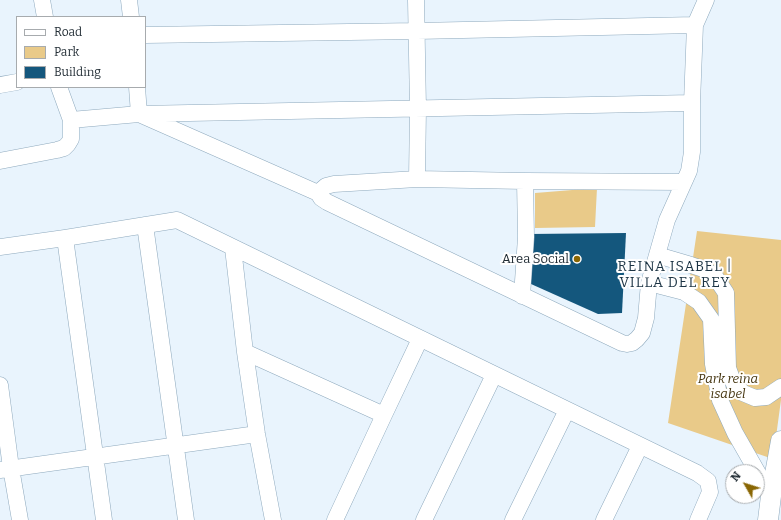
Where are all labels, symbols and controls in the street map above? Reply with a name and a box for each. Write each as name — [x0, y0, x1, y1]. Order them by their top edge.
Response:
legend — [16, 16, 146, 88]
text: Road — [54, 25, 82, 39]
text: Park — [54, 45, 79, 59]
text: Building — [54, 65, 101, 79]
place label: Area Social — [502, 251, 569, 267]
marker: Area Social — [572, 254, 582, 264]
district label: REINA ISABEL | VILLA DEL REY — [618, 259, 732, 292]
park label: Park reina isabel — [698, 371, 758, 402]
north arrow — [725, 464, 765, 504]
text: N — [728, 469, 744, 484]

